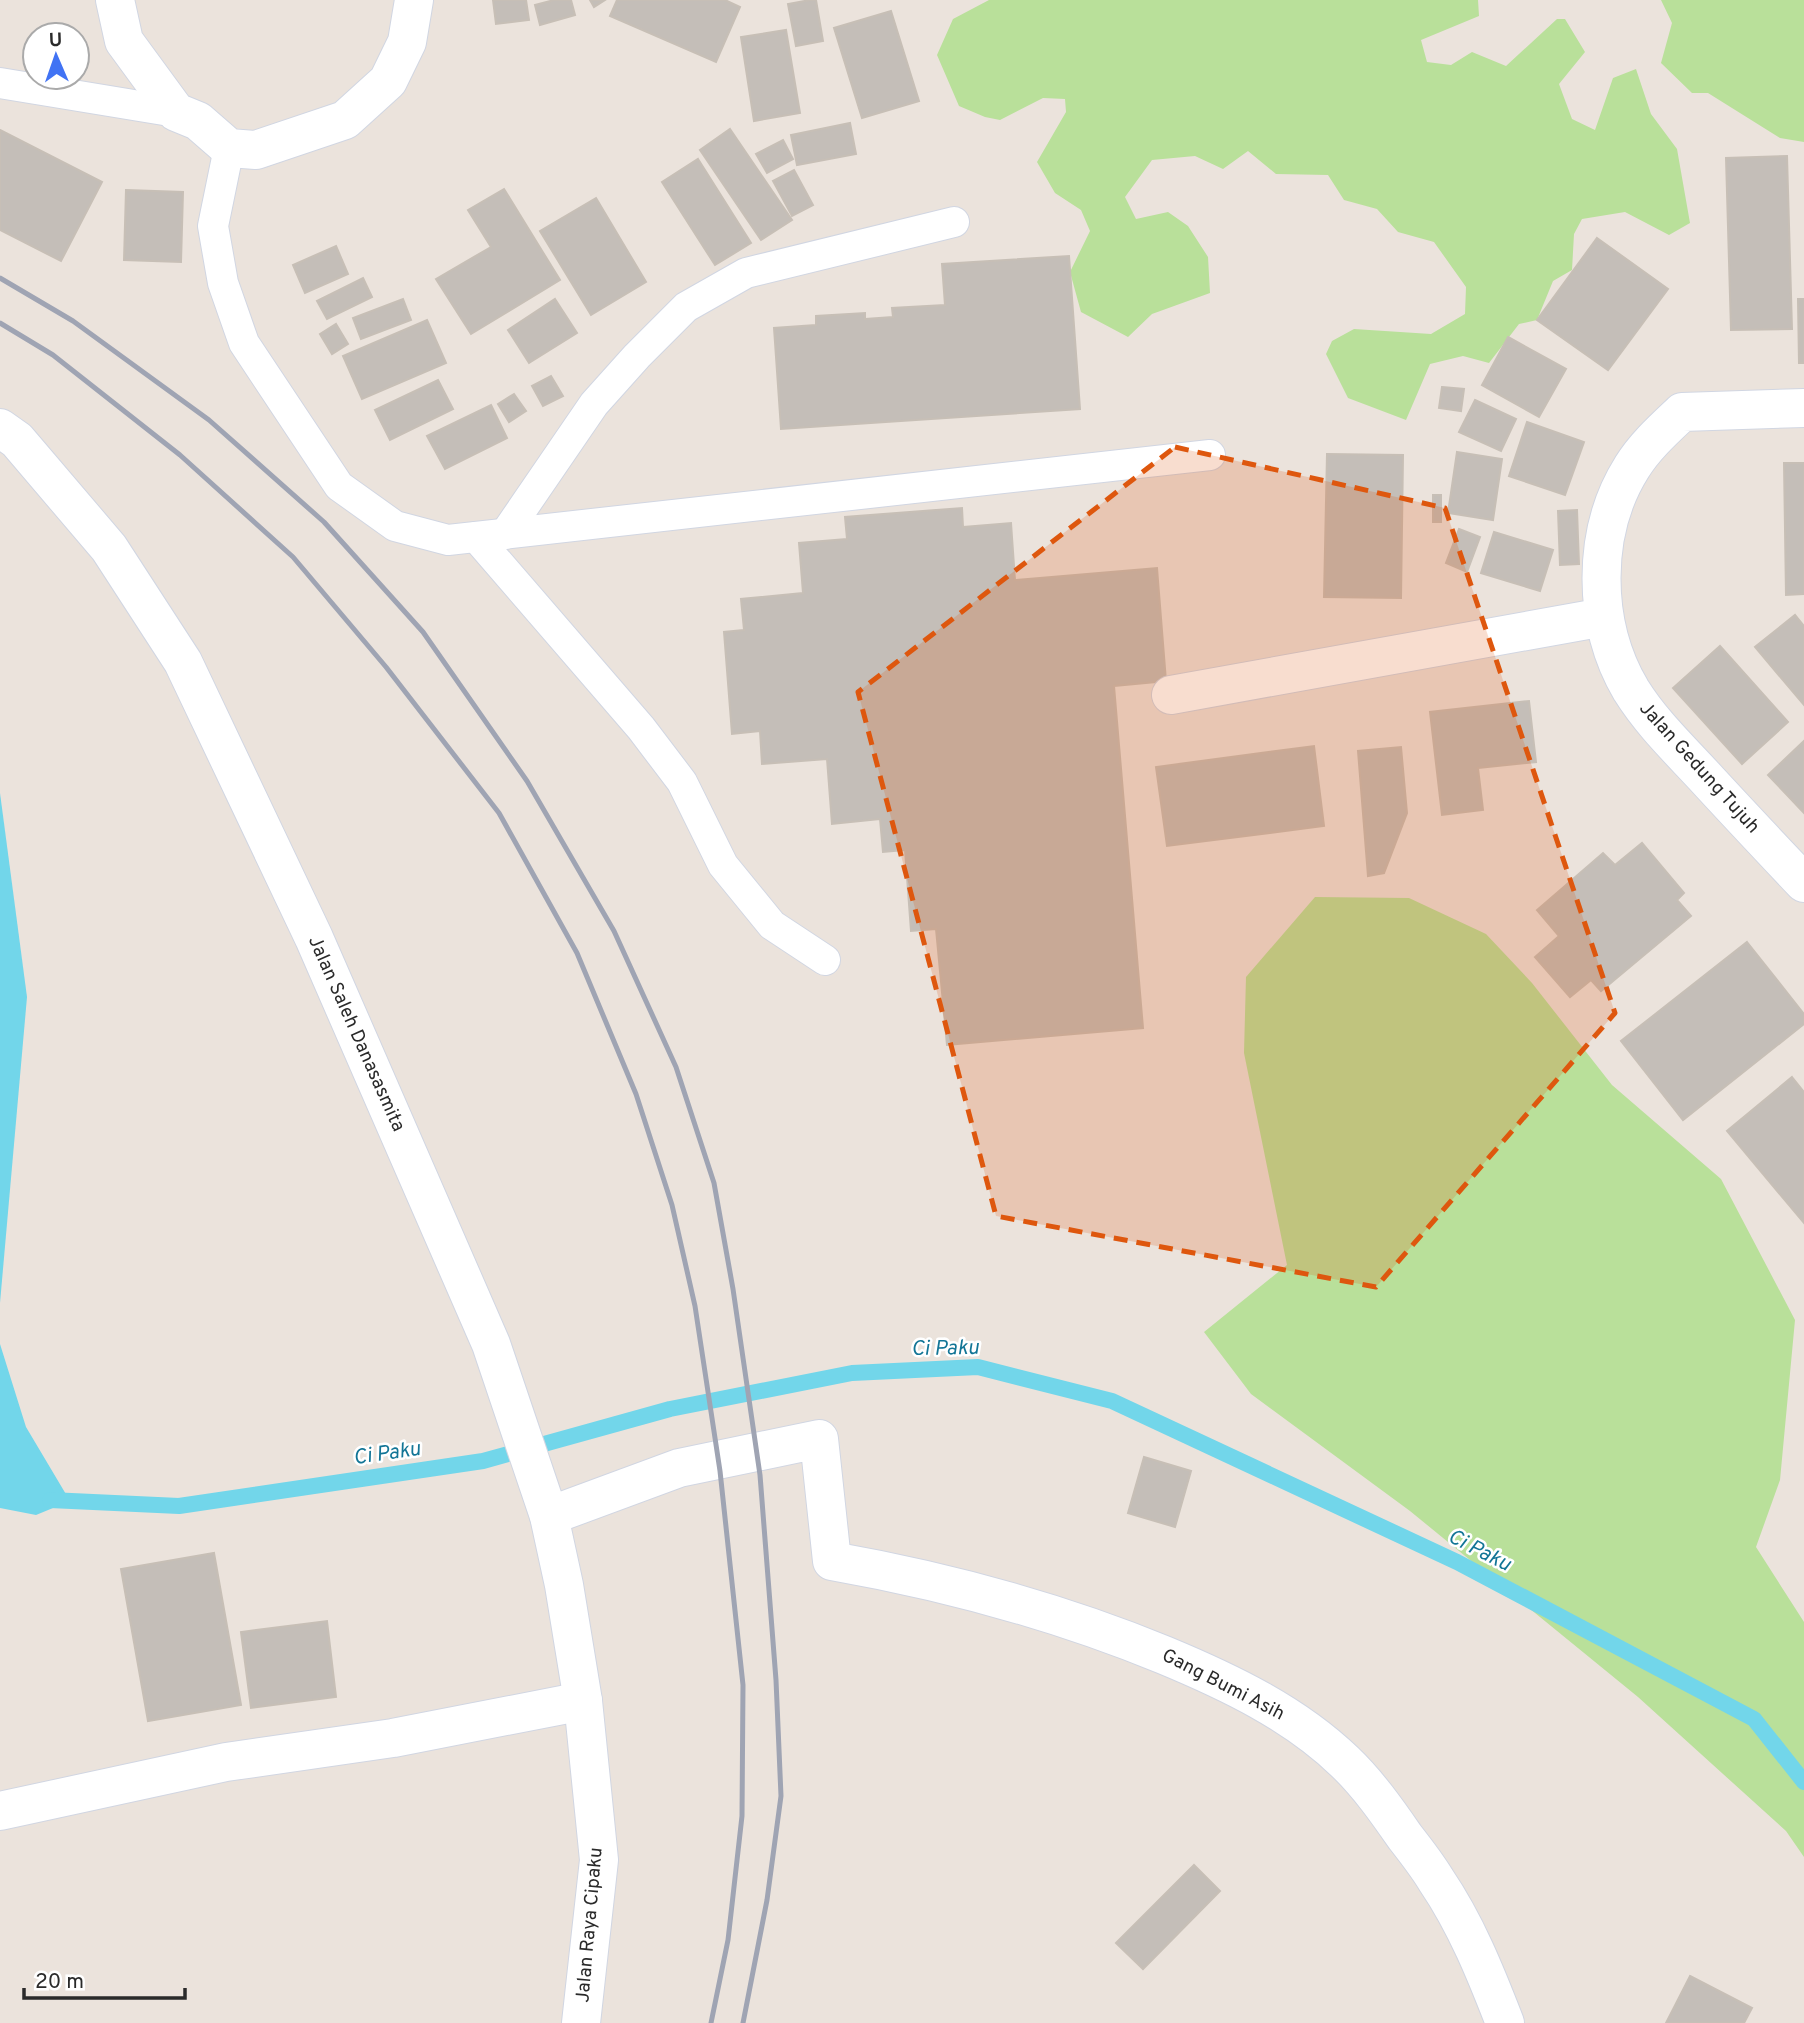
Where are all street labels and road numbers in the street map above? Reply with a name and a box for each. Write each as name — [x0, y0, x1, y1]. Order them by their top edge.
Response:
street label: Jalan Gedung Tujuh — [1633, 697, 1765, 839]
street label: Jalan Saleh Danasasmita — [302, 932, 410, 1136]
street label: Gang Bumi Asih — [1158, 1644, 1288, 1726]
street label: Jalan Raya Cipaku — [571, 1846, 609, 2004]

